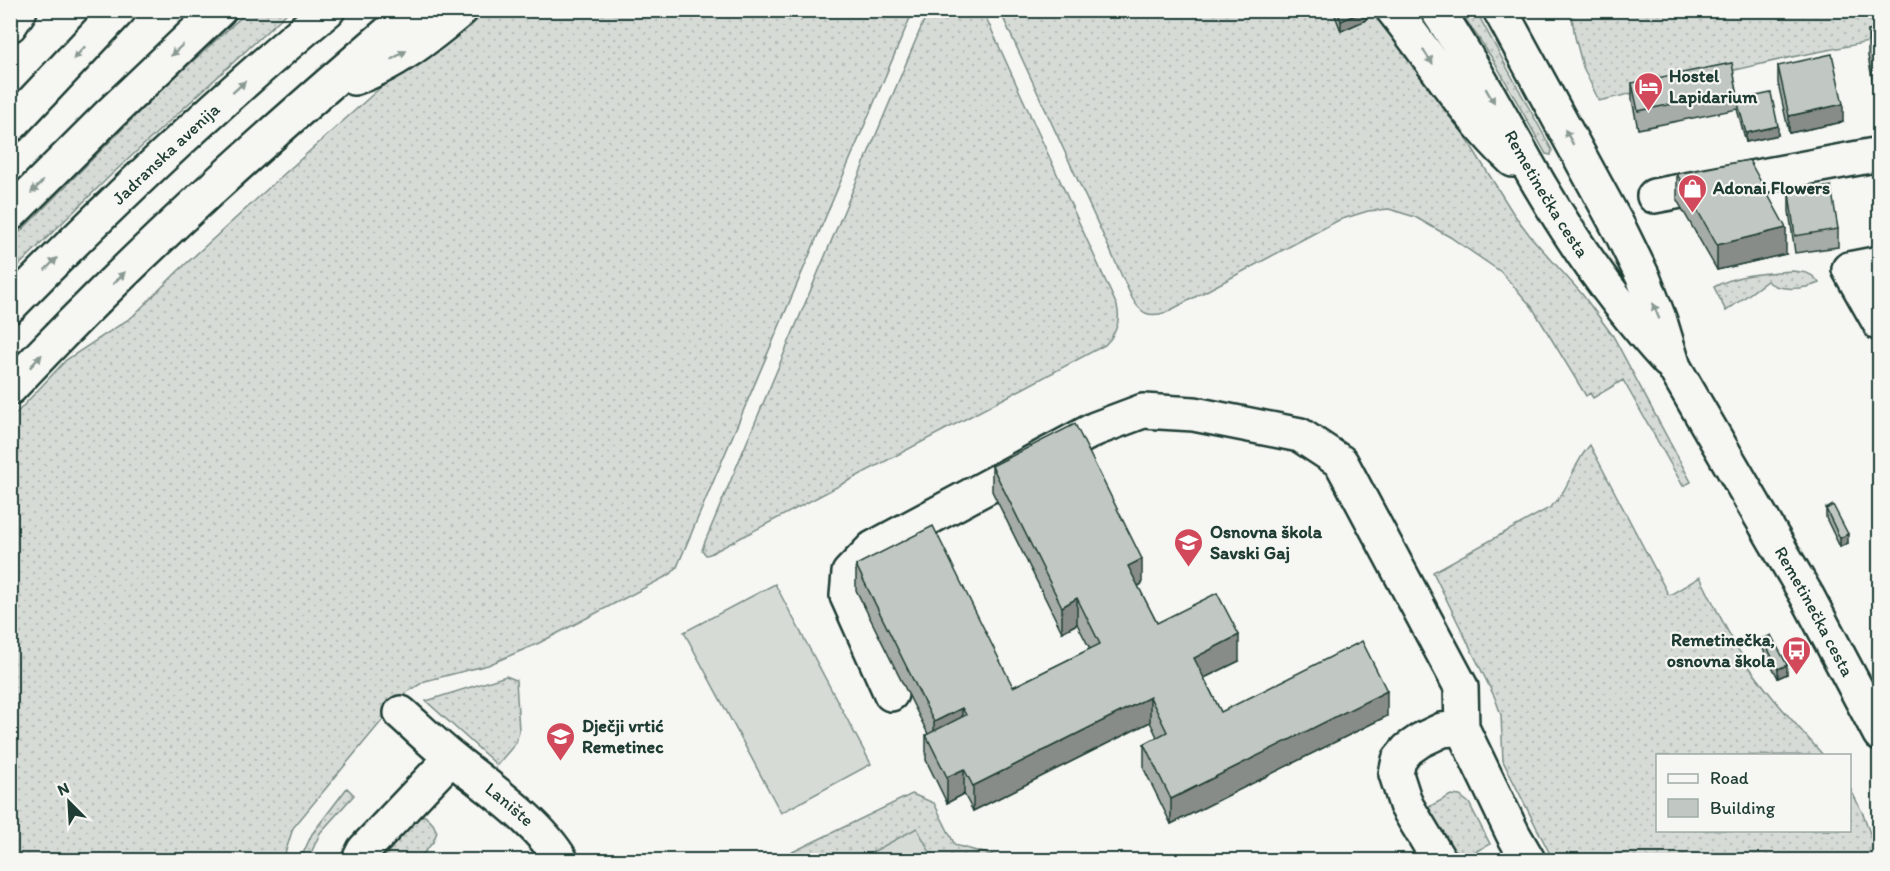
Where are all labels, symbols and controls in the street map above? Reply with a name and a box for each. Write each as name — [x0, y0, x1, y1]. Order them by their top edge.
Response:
one-way arrow — [170, 43, 184, 57]
one-way arrow — [73, 45, 86, 60]
one-way arrow — [1422, 48, 1434, 64]
one-way arrow — [391, 50, 408, 60]
place label: Hostel Lapidarium — [1669, 65, 1758, 108]
hotel icon: Hostel Lapidarium — [1632, 70, 1664, 112]
one-way arrow — [231, 81, 246, 94]
one-way arrow — [1485, 87, 1495, 104]
street label: Jadranska avenija — [108, 98, 225, 209]
street label: Remetinečka cesta — [1500, 126, 1594, 262]
one-way arrow — [1564, 128, 1574, 145]
shop icon: Adonai Flowers — [1676, 172, 1708, 214]
place label: Adonai Flowers — [1712, 177, 1830, 199]
one-way arrow — [31, 179, 45, 193]
one-way arrow — [44, 258, 58, 272]
one-way arrow — [111, 271, 125, 285]
one-way arrow — [1651, 302, 1660, 320]
one-way arrow — [29, 354, 42, 369]
place label: Osnovna škola Savski Gaj — [1210, 521, 1323, 564]
school or university icon: Osnovna škola Savski Gaj — [1173, 526, 1205, 568]
street label: Remetinečka cesta — [1770, 542, 1859, 681]
place label: Remetinečka, osnovna škola — [1667, 629, 1775, 672]
bus stop icon: Remetinečka, osnovna škola — [1780, 634, 1812, 676]
place label: Dječji vrtić Remetinec — [582, 715, 664, 758]
school or university icon: Dječji vrtić Remetinec — [545, 720, 577, 762]
legend — [1656, 754, 1851, 832]
text: Road — [1710, 767, 1749, 789]
north arrow — [39, 772, 99, 832]
text: N — [54, 778, 72, 800]
street label: Lanište — [481, 778, 538, 831]
text: Building — [1710, 797, 1776, 819]

